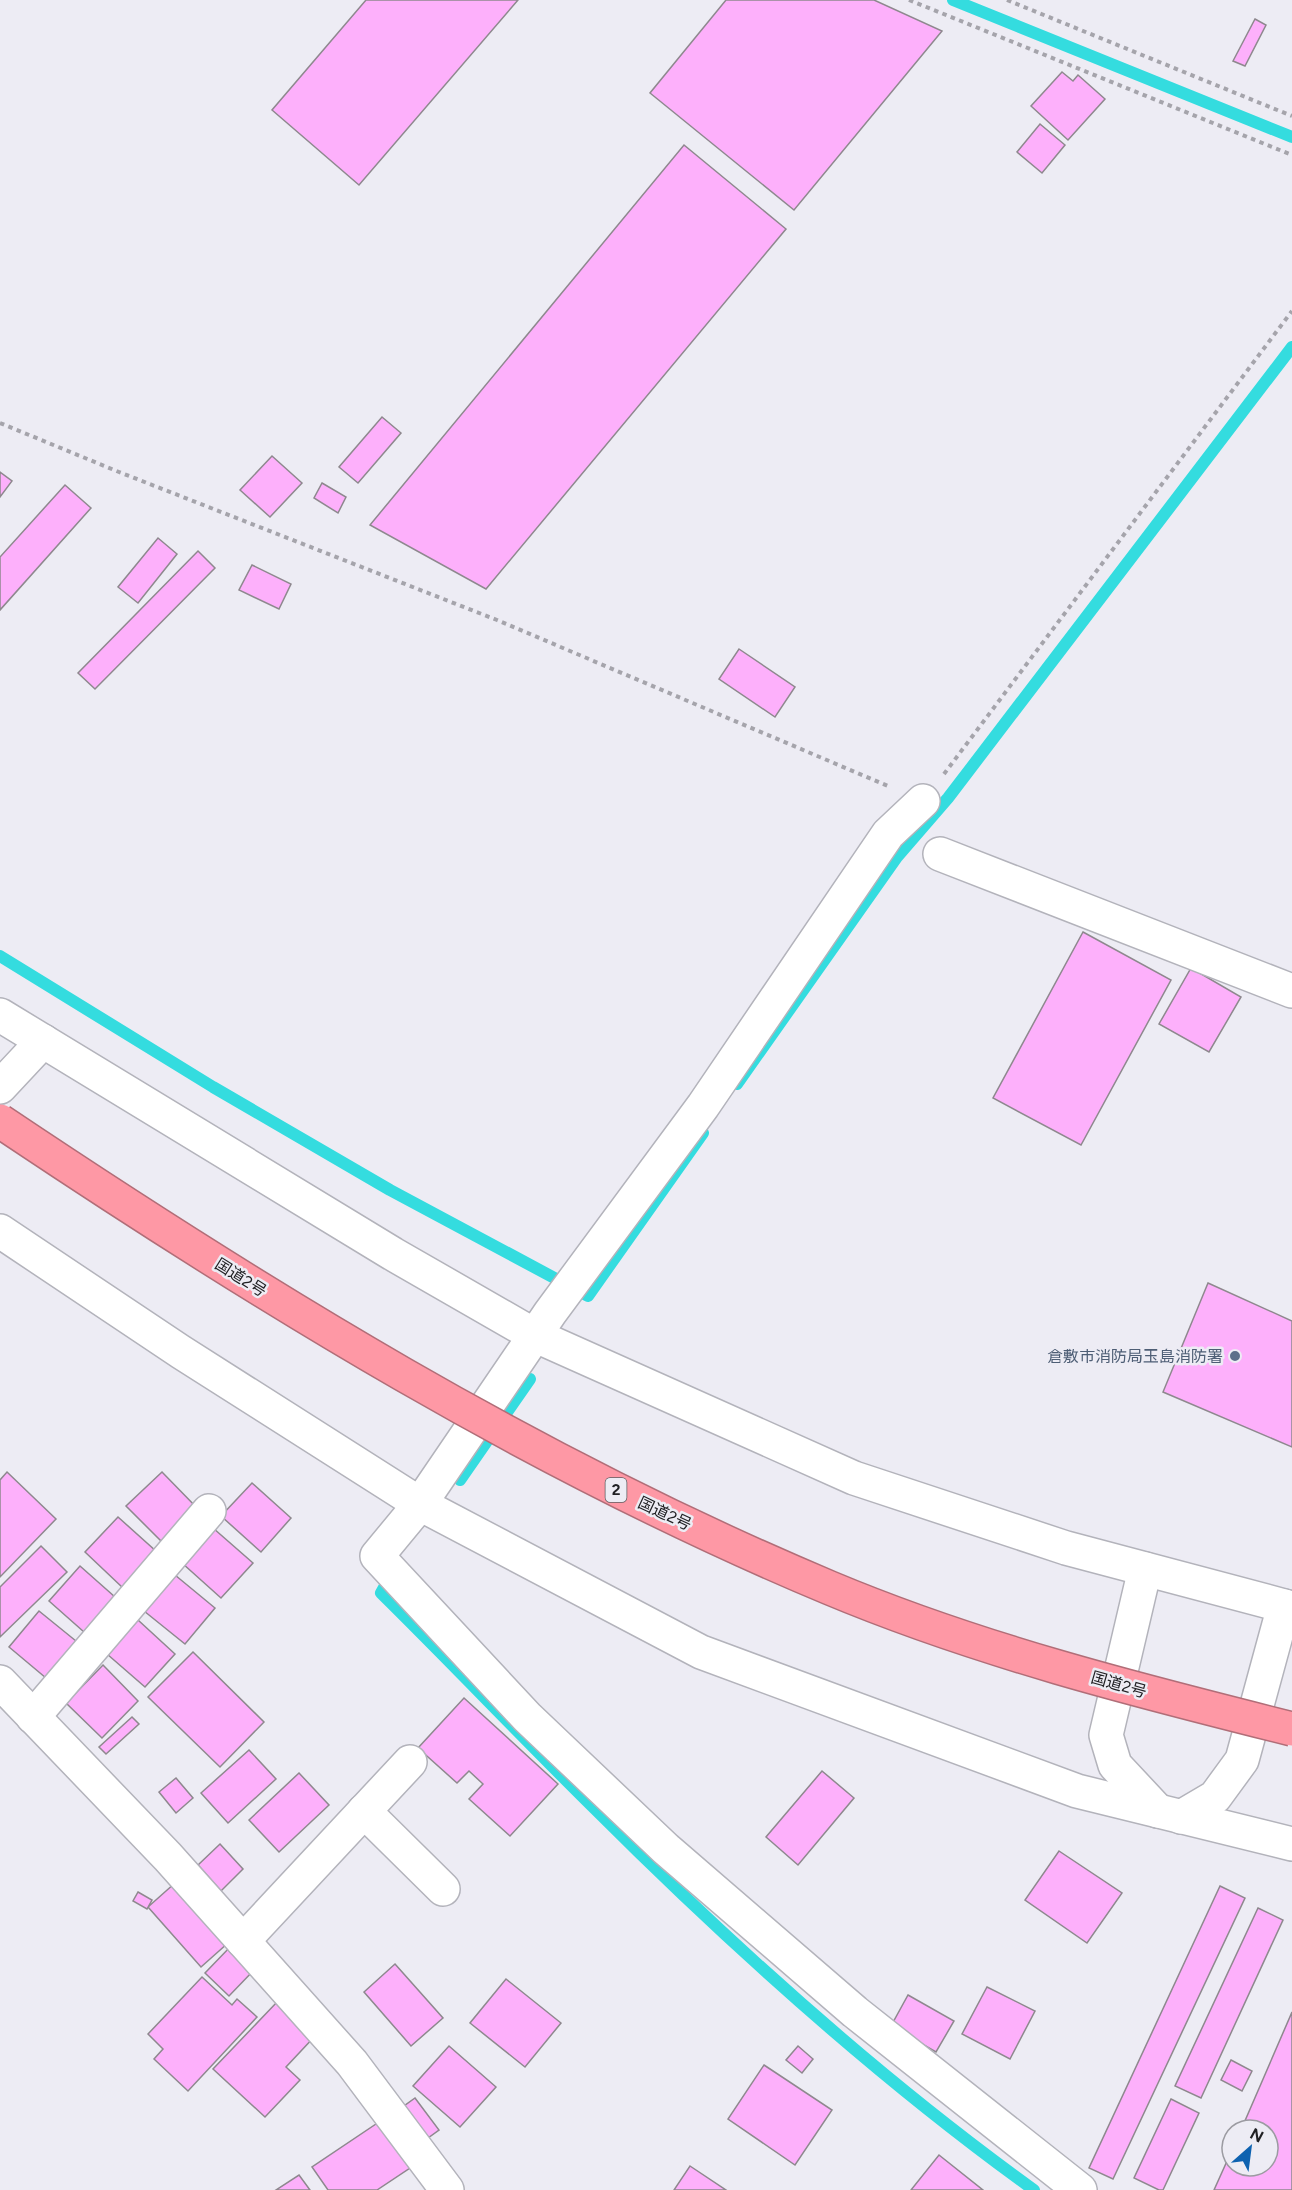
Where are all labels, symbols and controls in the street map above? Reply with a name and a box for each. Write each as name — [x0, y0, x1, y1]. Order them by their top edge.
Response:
street label: 国道2号 — [212, 1254, 270, 1301]
place label: 倉敷市消防局玉島消防署 — [1047, 1347, 1223, 1366]
marker: 倉敷市消防局玉島消防署 — [1228, 1349, 1242, 1363]
road number: 2 — [606, 1478, 626, 1502]
street label: 国道2号 — [635, 1493, 695, 1534]
street label: 国道2号 — [1089, 1667, 1149, 1701]
north arrow — [1220, 2118, 1280, 2178]
text: N — [1247, 2124, 1267, 2146]

